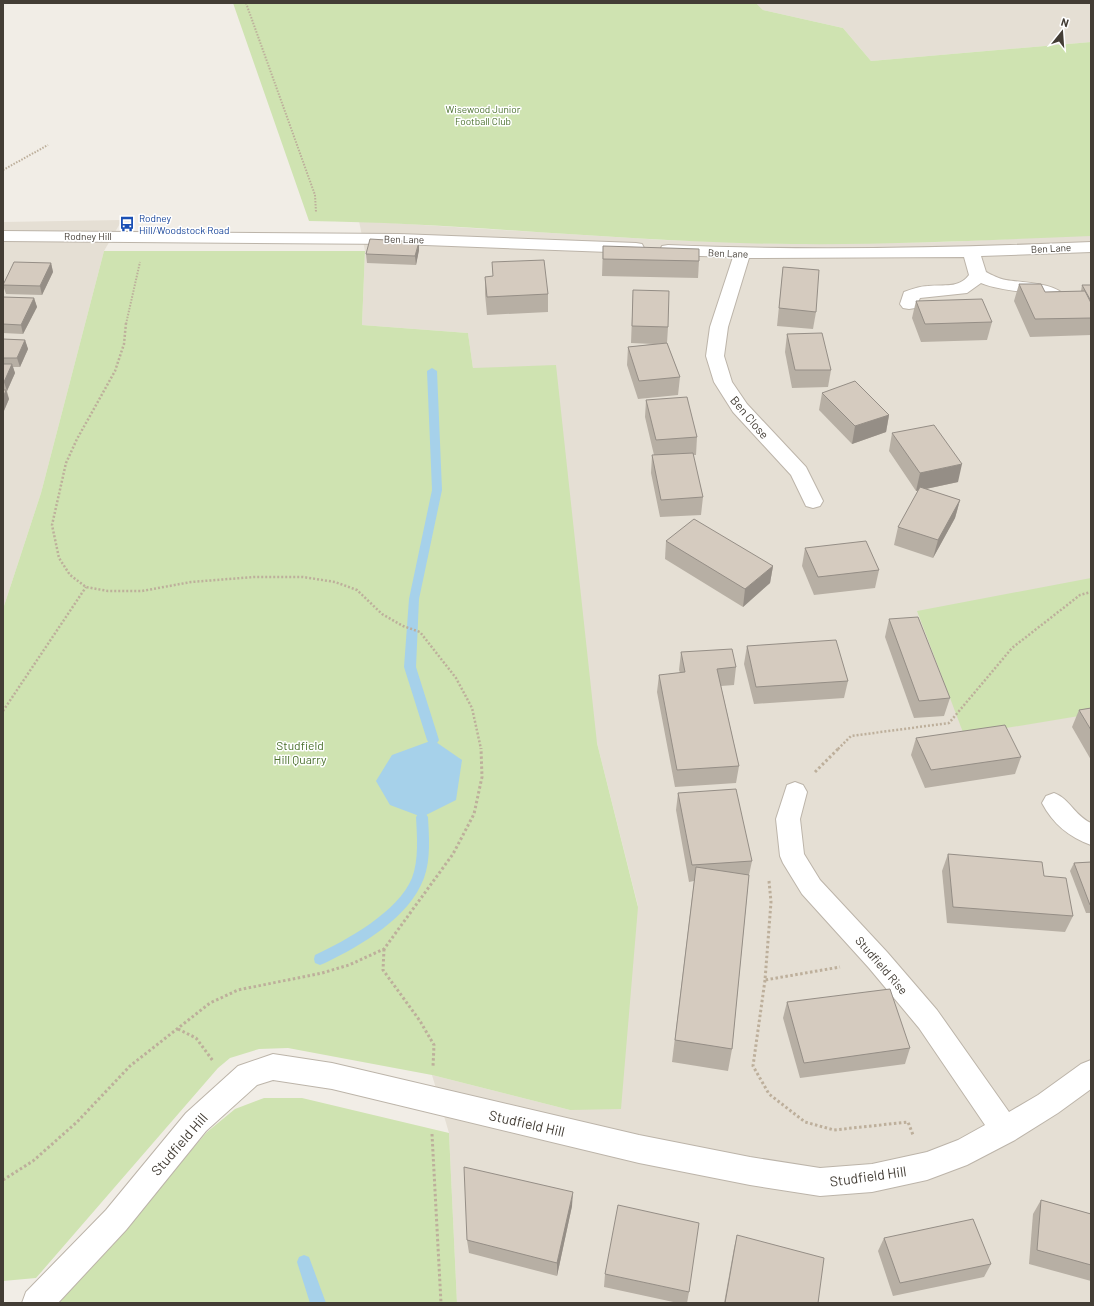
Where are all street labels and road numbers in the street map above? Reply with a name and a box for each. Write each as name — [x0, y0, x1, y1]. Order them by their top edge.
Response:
street label: Rodney Hill — [64, 230, 112, 242]
street label: Ben Lane — [384, 233, 424, 245]
street label: Ben Lane — [1030, 241, 1072, 255]
street label: Ben Lane — [708, 246, 748, 260]
street label: Ben Close — [728, 393, 772, 441]
street label: Studfield Rise — [853, 933, 911, 997]
street label: Studfield Hill — [487, 1106, 567, 1140]
street label: Studfield Hill — [147, 1109, 211, 1179]
street label: Studfield Hill — [829, 1162, 907, 1190]

